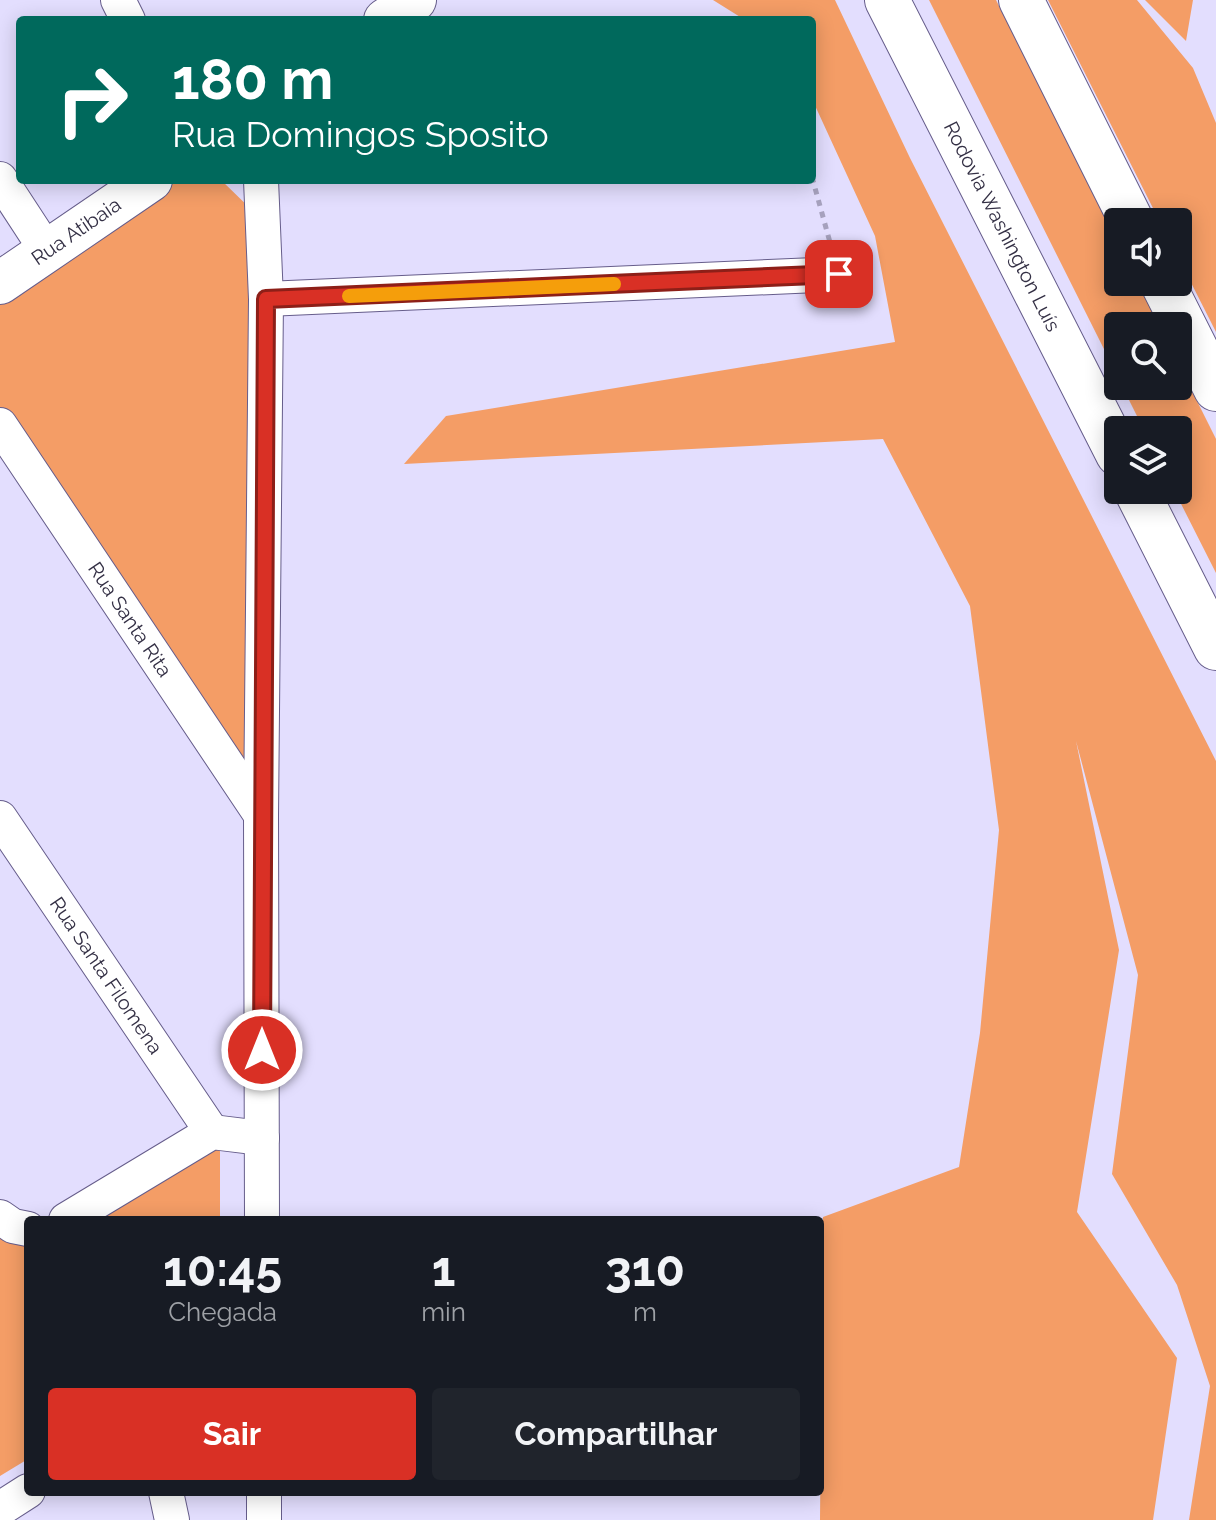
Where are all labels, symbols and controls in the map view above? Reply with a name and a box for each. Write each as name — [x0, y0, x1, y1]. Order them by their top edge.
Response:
text: 180 m — [172, 46, 333, 112]
icon: right — [40, 48, 144, 152]
text: Rua Domingos Sposito — [172, 113, 549, 155]
street label: Rodovia Washington Luís — [939, 117, 1066, 335]
street label: Rua Atibaia — [27, 192, 125, 270]
map controls — [1104, 208, 1192, 504]
button: sound — [1104, 208, 1192, 296]
pin — [805, 240, 873, 308]
icon: arrive — [817, 252, 861, 296]
button: search — [1104, 312, 1192, 400]
button: layers — [1104, 416, 1192, 504]
street label: Rua Santa Rita — [83, 557, 177, 681]
street label: Rua Santa Filomena — [45, 892, 168, 1059]
position arrow — [220, 1008, 304, 1092]
text: 10:45 — [163, 1241, 282, 1297]
text: 1 — [432, 1241, 455, 1297]
text: 310 — [605, 1241, 685, 1297]
text: Chegada — [168, 1297, 277, 1327]
text: min — [421, 1297, 466, 1327]
text: m — [633, 1297, 657, 1327]
button: Sair — [48, 1388, 416, 1480]
button: Compartilhar — [432, 1388, 800, 1480]

